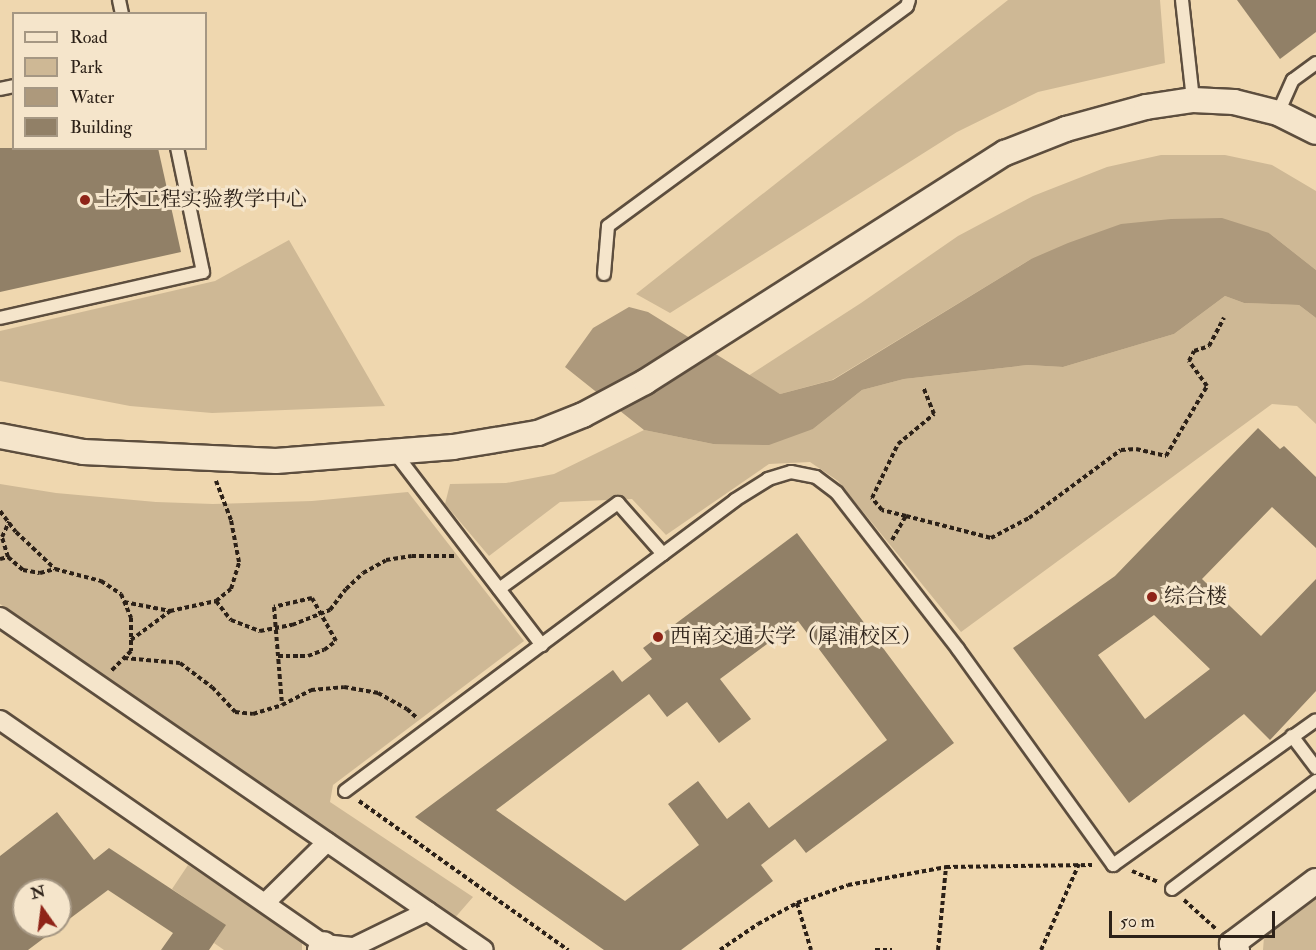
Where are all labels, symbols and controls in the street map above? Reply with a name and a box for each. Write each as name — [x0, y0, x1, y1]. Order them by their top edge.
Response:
legend — [12, 12, 207, 150]
text: Road — [70, 26, 108, 49]
text: Park — [70, 56, 103, 79]
text: Water — [70, 86, 114, 109]
text: Building — [70, 116, 132, 139]
place label: 土木工程实验教学中心 — [97, 187, 307, 213]
marker: 土木工程实验教学中心 — [78, 193, 92, 207]
place label: 综合楼 — [1164, 584, 1227, 610]
marker: 综合楼 — [1145, 590, 1159, 604]
place label: 西南交通大学（犀浦校区） — [670, 624, 922, 650]
marker: 西南交通大学（犀浦校区） — [651, 630, 665, 644]
north arrow — [12, 878, 72, 938]
text: N — [29, 881, 47, 904]
scale bar — [1112, 899, 1278, 937]
text: 50 m — [1120, 910, 1155, 933]

